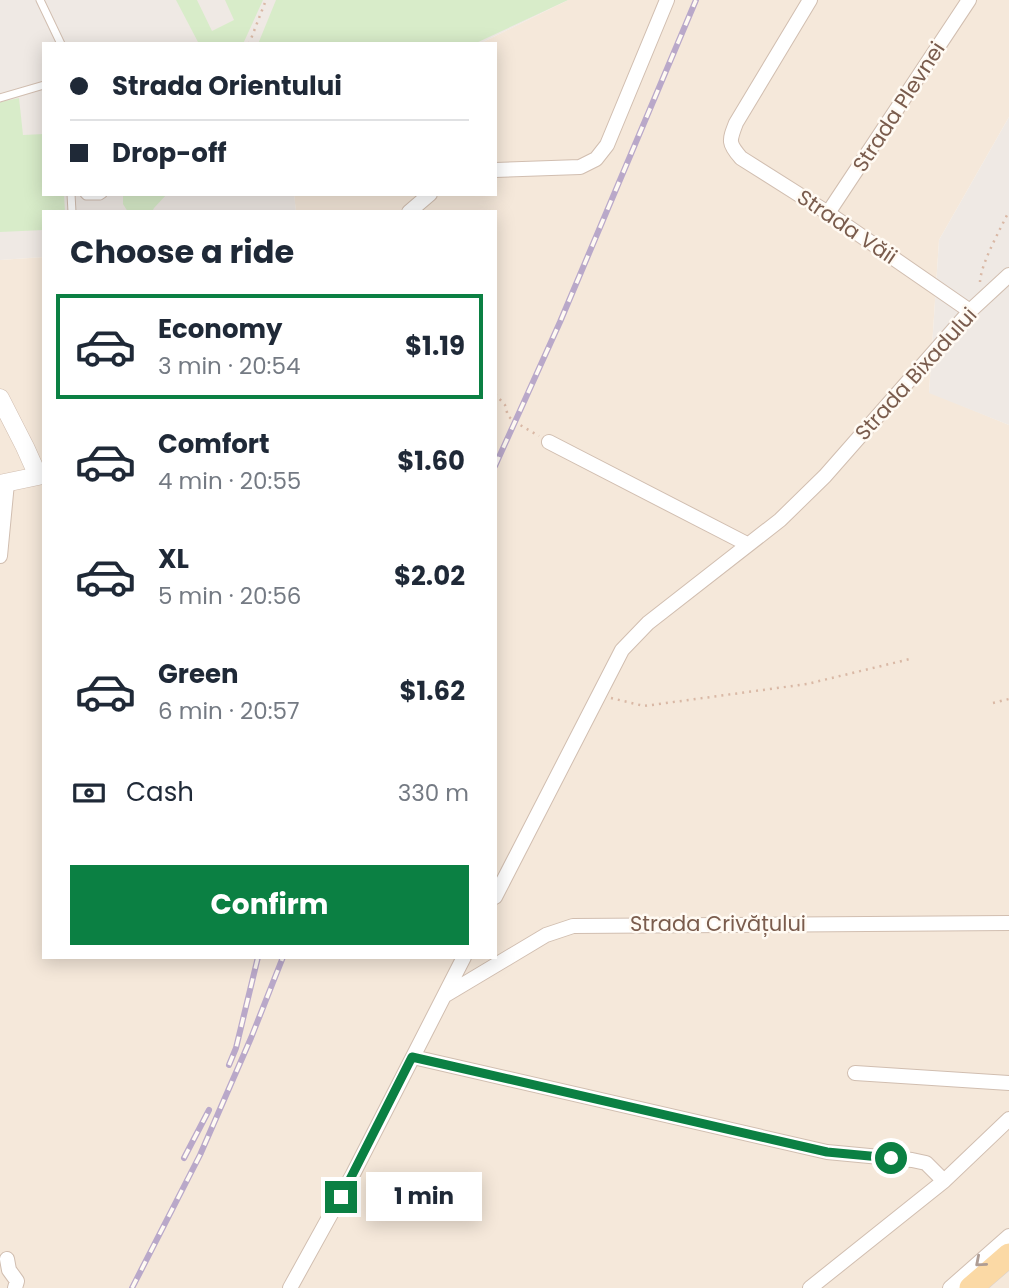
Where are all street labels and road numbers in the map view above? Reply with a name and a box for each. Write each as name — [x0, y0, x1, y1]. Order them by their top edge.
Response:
street label: Strada Plevnei — [846, 36, 952, 177]
street label: Strada Văii — [792, 182, 903, 271]
street label: Strada Bixadului — [848, 301, 983, 446]
street label: Strada Crivățului — [630, 909, 806, 938]

